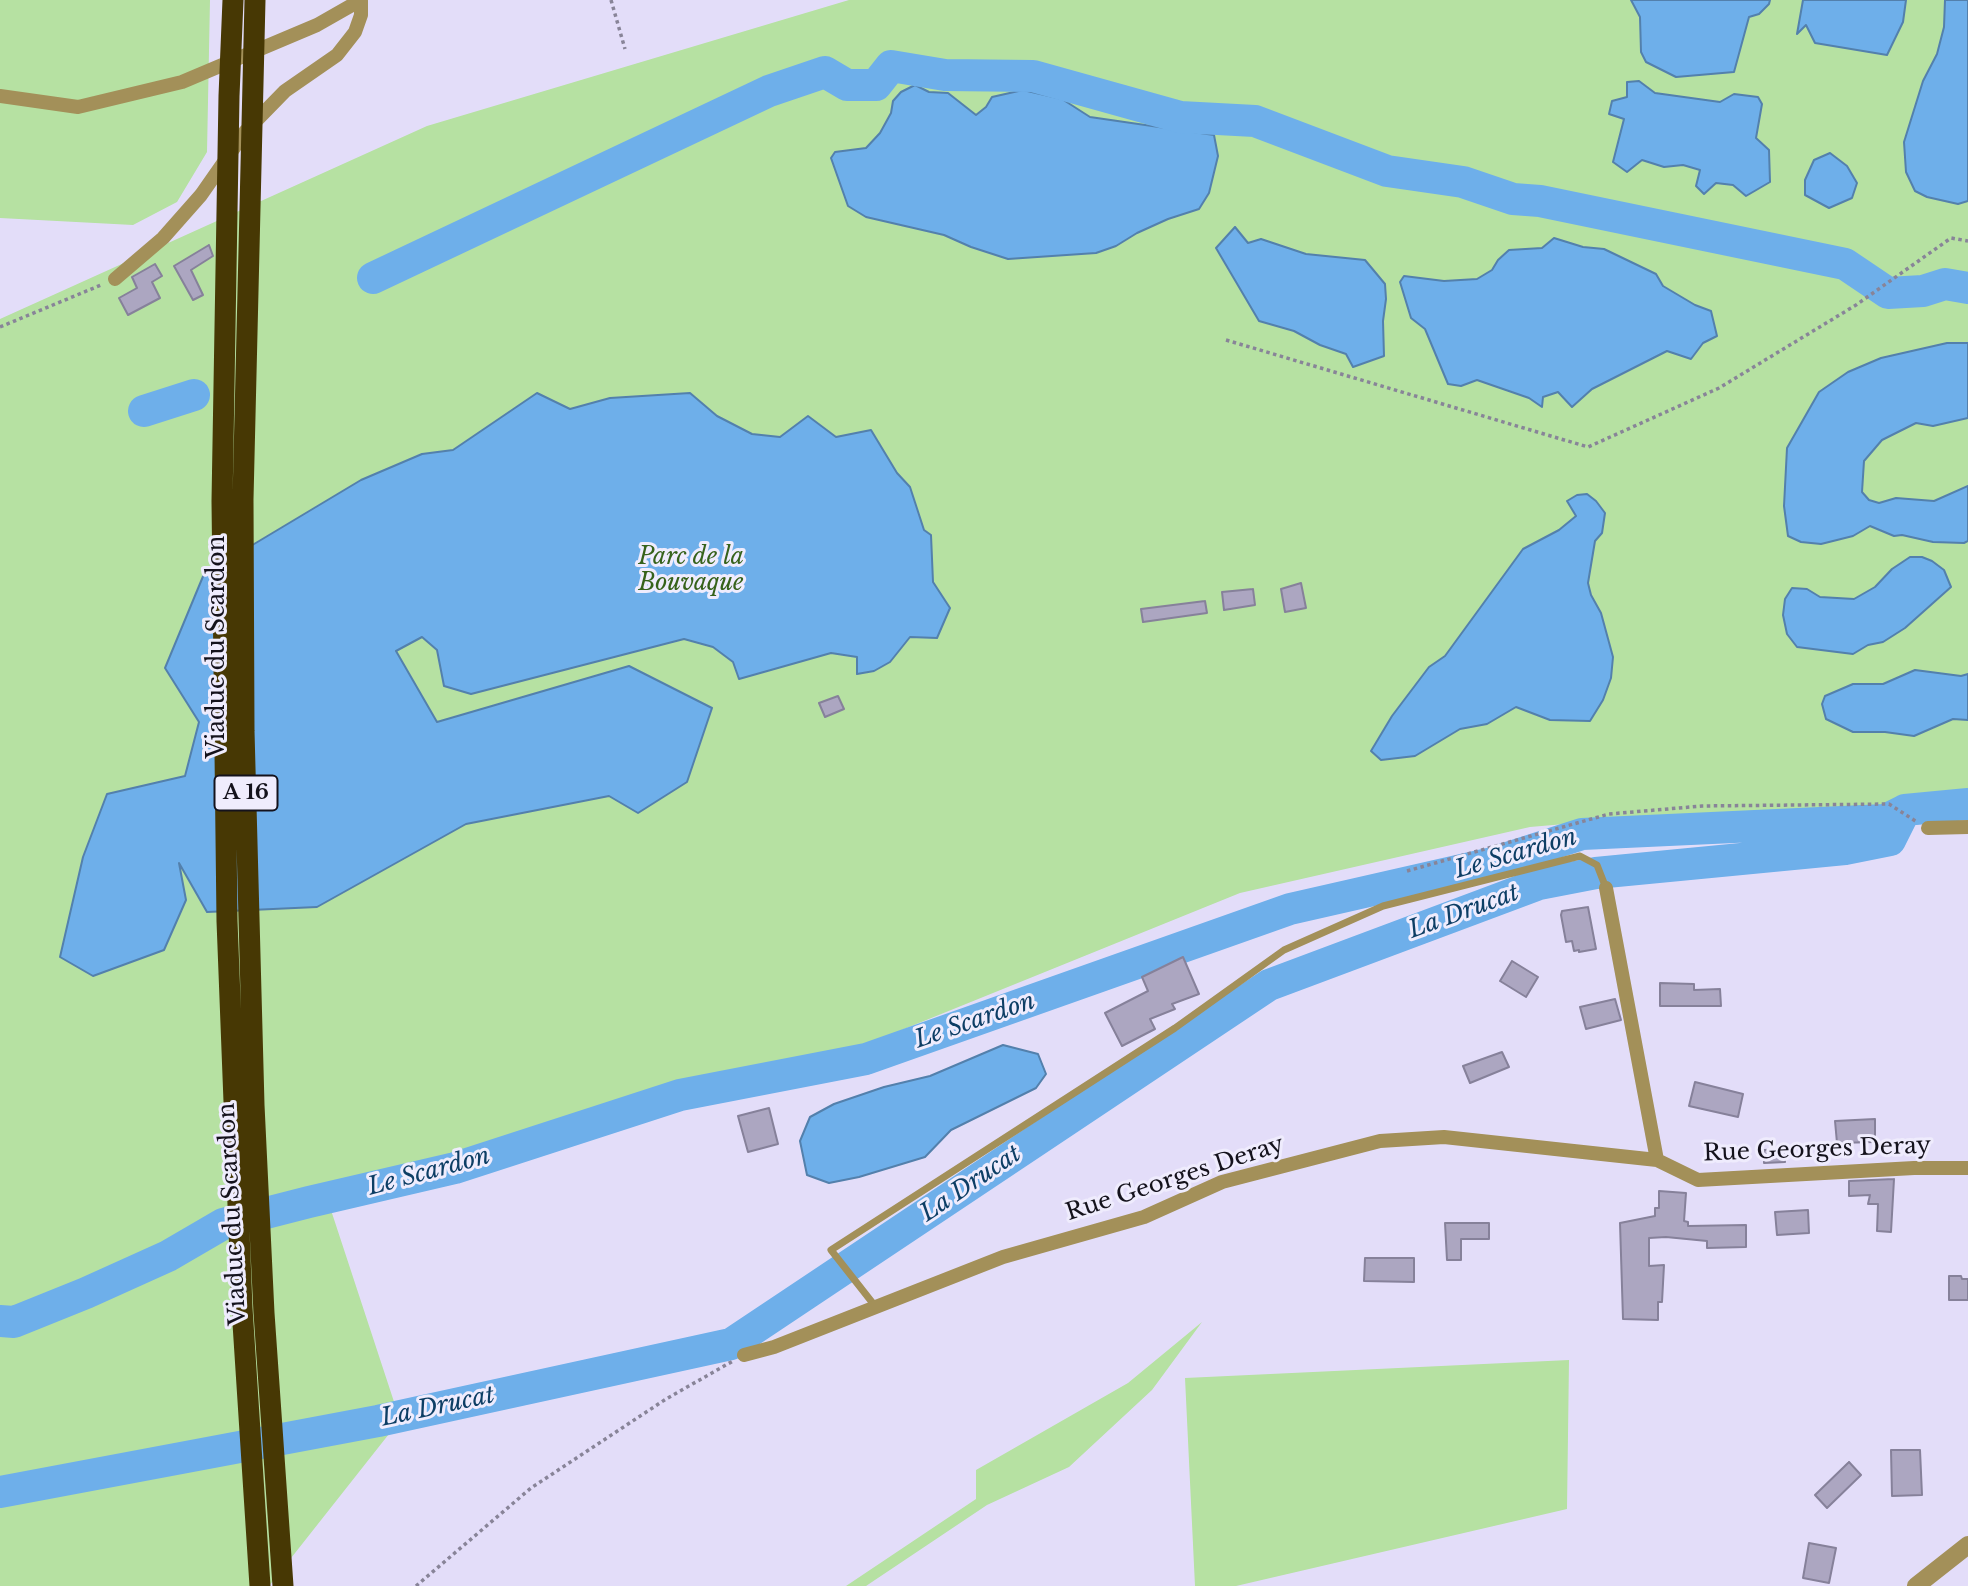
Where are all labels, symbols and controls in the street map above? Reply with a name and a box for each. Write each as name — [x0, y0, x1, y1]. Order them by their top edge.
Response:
street label: Viaduc du Scardon — [204, 536, 232, 758]
park label: Parc de la Bouvaque — [638, 544, 744, 598]
road number: A 16 — [215, 776, 278, 810]
water label: Le Scardon — [1452, 823, 1580, 885]
water label: La Drucat — [1405, 879, 1523, 945]
water label: Le Scardon — [911, 987, 1039, 1055]
street label: Viaduc du Scardon — [213, 1102, 253, 1326]
street label: Rue Georges Deray — [1062, 1131, 1288, 1227]
street label: Rue Georges Deray — [1703, 1132, 1931, 1168]
water label: La Drucat — [915, 1140, 1027, 1228]
water label: Le Scardon — [365, 1142, 493, 1202]
water label: La Drucat — [379, 1381, 497, 1433]

